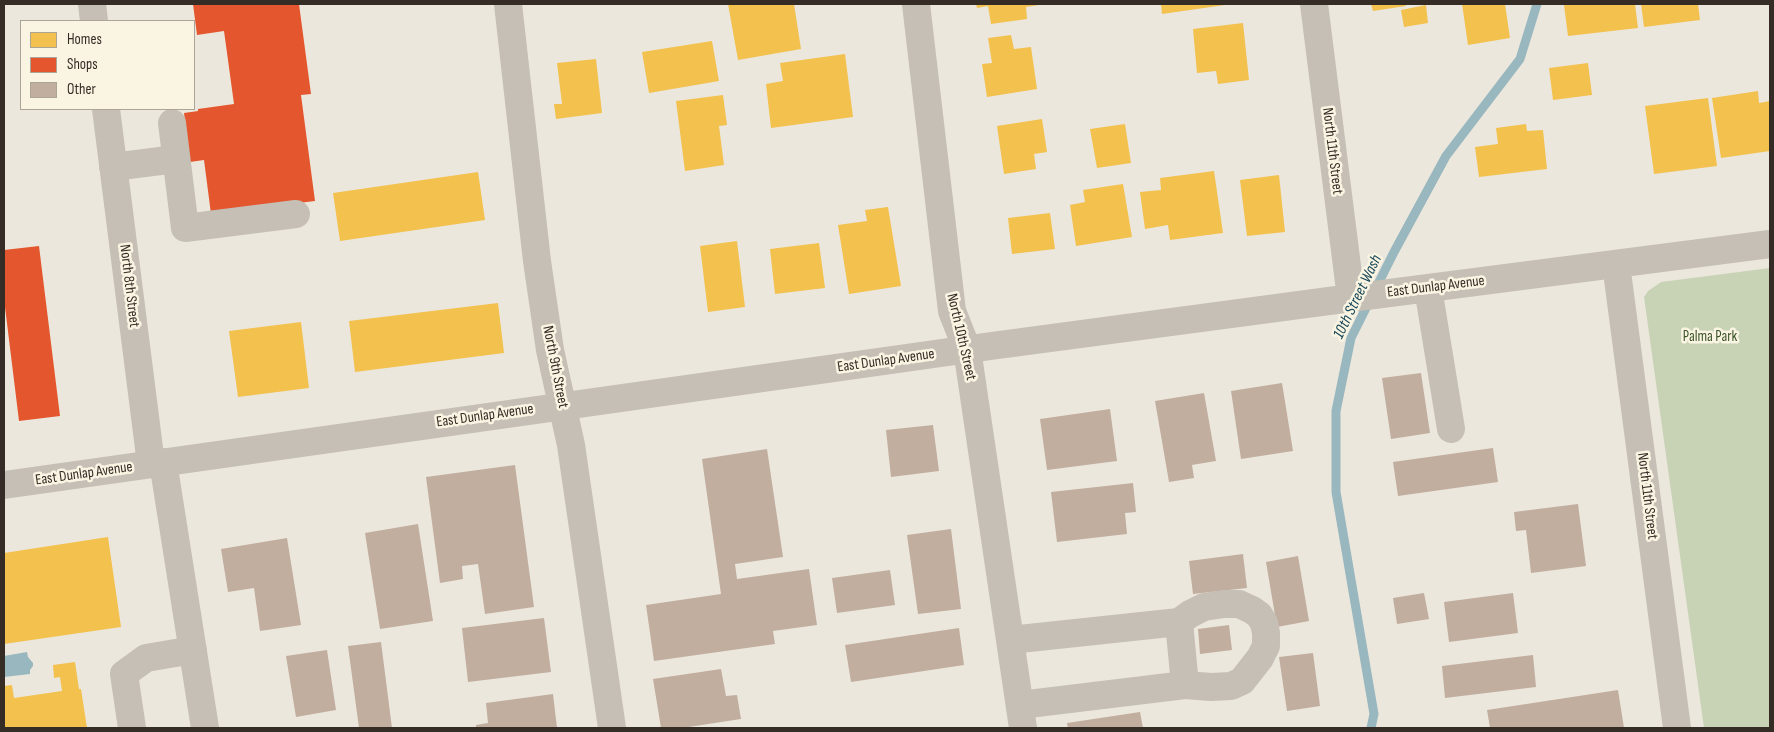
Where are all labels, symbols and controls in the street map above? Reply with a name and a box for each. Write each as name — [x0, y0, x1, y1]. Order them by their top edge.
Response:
legend — [20, 20, 195, 110]
text: Homes — [67, 30, 102, 49]
text: Shops — [67, 55, 98, 74]
text: Other — [67, 80, 96, 99]
street label: North 11th Street — [1318, 107, 1346, 195]
street label: North 8th Street — [115, 244, 143, 328]
water label: 10th Street Wash — [1329, 252, 1387, 342]
street label: East Dunlap Avenue — [1386, 272, 1486, 302]
street label: North 10th Street — [942, 292, 980, 382]
street label: North 9th Street — [538, 324, 572, 410]
park label: Palma Park — [1683, 328, 1737, 346]
street label: East Dunlap Avenue — [836, 345, 936, 377]
street label: East Dunlap Avenue — [435, 400, 535, 432]
street label: North 11th Street — [1633, 452, 1661, 540]
street label: East Dunlap Avenue — [34, 458, 134, 490]

